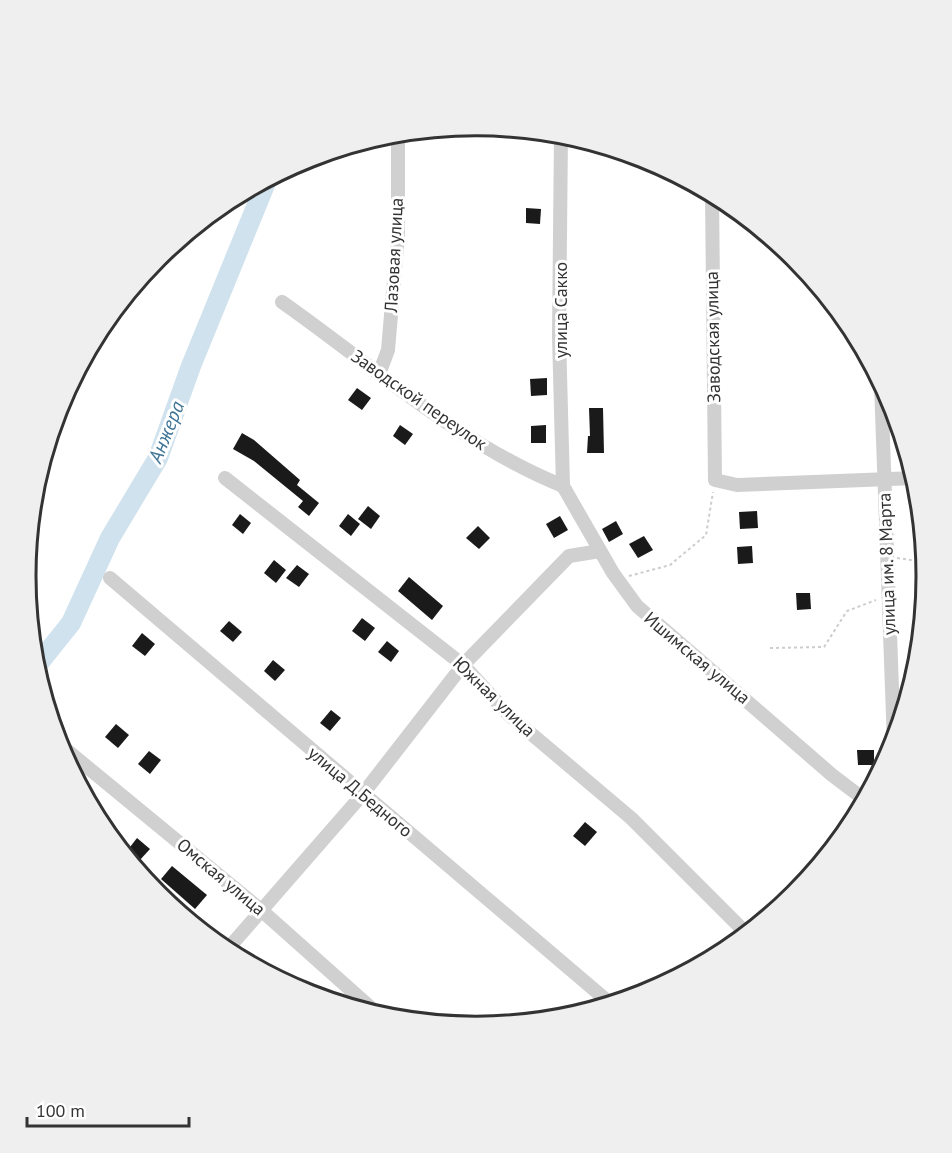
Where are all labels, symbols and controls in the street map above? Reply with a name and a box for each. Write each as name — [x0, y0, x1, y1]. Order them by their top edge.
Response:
street label: Лазовая улица — [379, 197, 408, 314]
street label: улица Сакко — [549, 262, 572, 358]
street label: Заводская улица — [700, 271, 725, 403]
street label: Заводской переулок — [347, 344, 492, 455]
water label: Анжера — [141, 397, 190, 468]
street label: улица им. 8 Марта — [873, 492, 900, 636]
street label: Ишимская улица — [639, 606, 755, 709]
street label: Южная улица — [448, 652, 540, 742]
street label: улица Д.Бедного — [303, 741, 417, 842]
street label: Омская улица — [172, 833, 270, 920]
scale bar — [27, 1090, 189, 1128]
text: 100 m — [36, 1099, 85, 1122]

